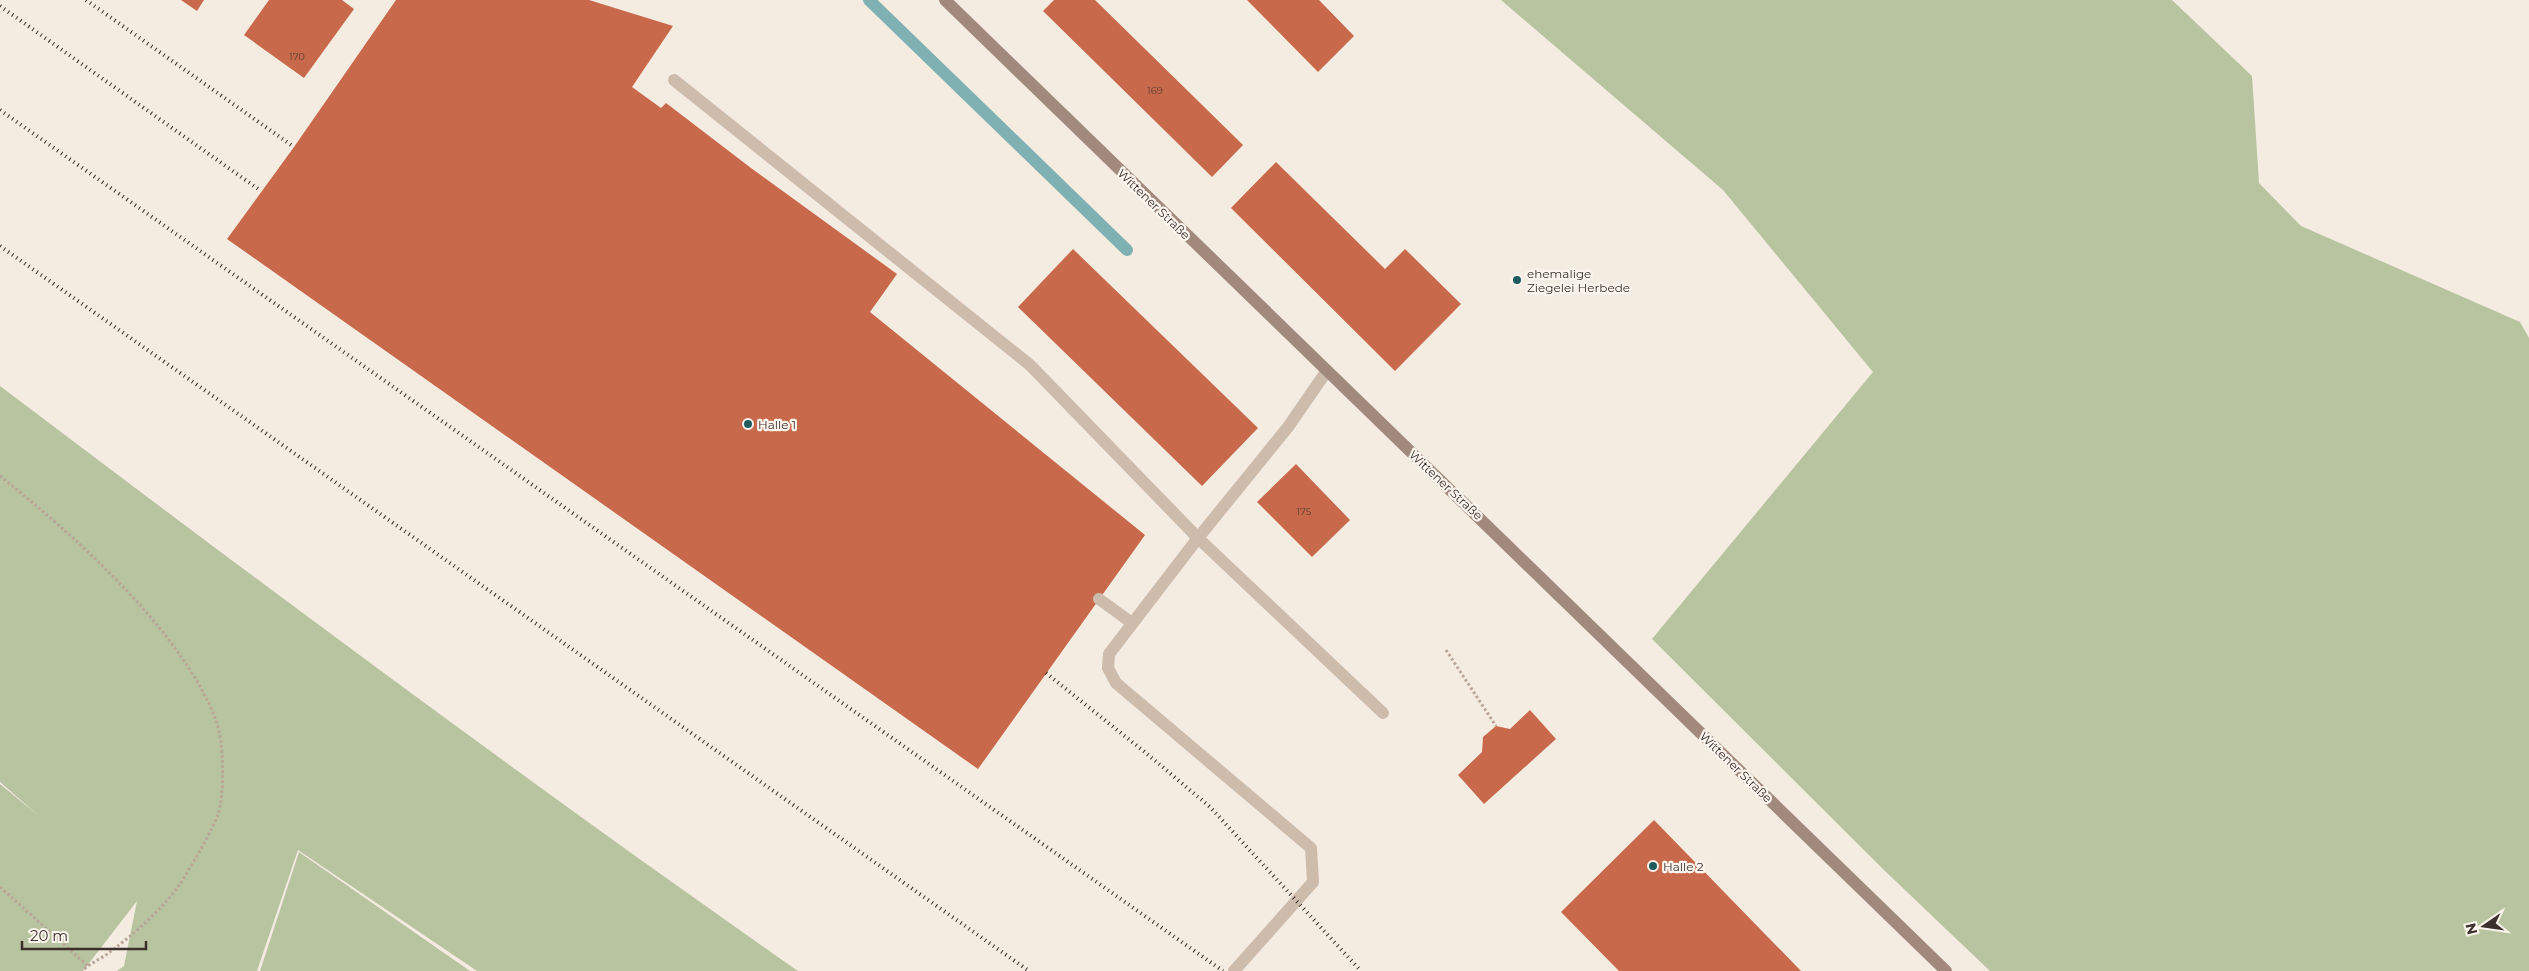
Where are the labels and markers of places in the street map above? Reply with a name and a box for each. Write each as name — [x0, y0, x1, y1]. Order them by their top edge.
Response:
place label: ehemalige Ziegelei Herbede — [1527, 266, 1630, 295]
marker: ehemalige Ziegelei Herbede — [1511, 274, 1523, 286]
place label: Halle 1 — [758, 417, 796, 432]
marker: Halle 1 — [742, 418, 754, 430]
place label: Halle 2 — [1663, 859, 1704, 874]
marker: Halle 2 — [1647, 860, 1659, 872]

